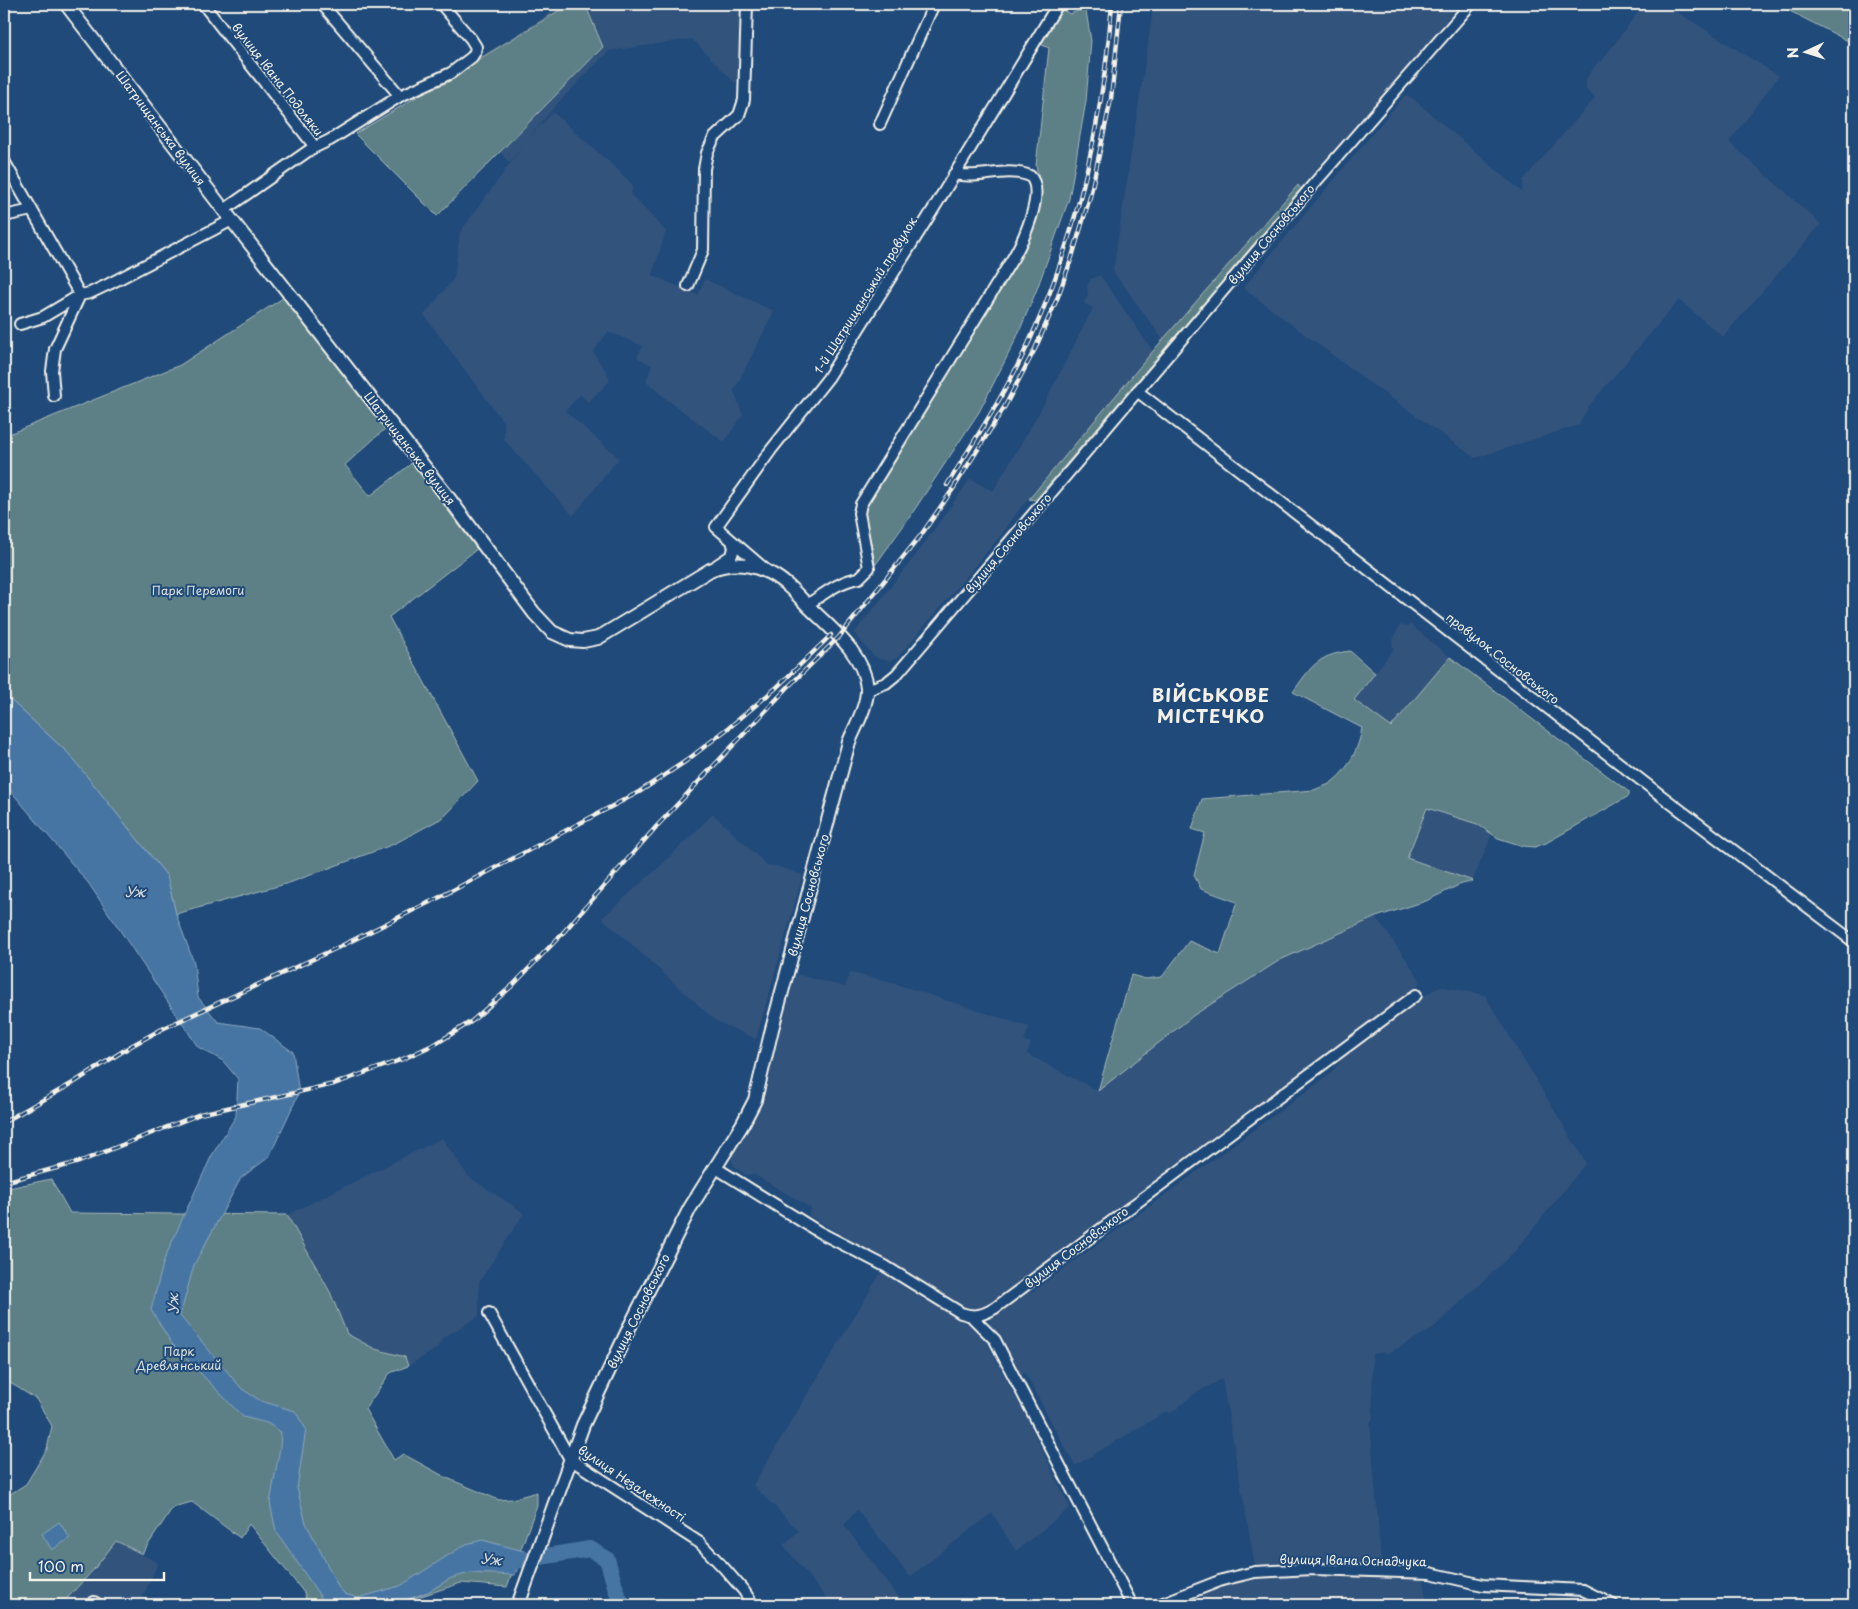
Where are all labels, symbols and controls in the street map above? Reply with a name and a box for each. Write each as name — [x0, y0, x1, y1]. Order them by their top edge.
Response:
street label: вулиця Івана Подоляки — [228, 19, 328, 139]
north arrow — [1780, 28, 1830, 78]
text: N — [1782, 47, 1803, 59]
street label: Шатрищанська вулиця — [112, 67, 210, 189]
street label: вулиця Сосновського — [1224, 180, 1319, 288]
street label: 1-й Шатрищанський провулок — [809, 212, 921, 377]
street label: Шатрищанська вулиця — [360, 388, 460, 508]
street label: вулиця Сосновського — [961, 489, 1056, 597]
park label: Парк Перемоги — [152, 581, 244, 599]
street label: провулок Сосновського — [1442, 608, 1564, 708]
district label: ВІЙСЬКОВЕ МІСТЕЧКО — [1152, 681, 1270, 729]
street label: вулиця Сосновського — [783, 832, 833, 958]
water label: Уж — [125, 881, 147, 902]
street label: вулиця Сосновського — [1020, 1202, 1132, 1292]
street label: вулиця Сосновського — [602, 1250, 674, 1372]
water label: Уж — [162, 1292, 184, 1315]
park label: Парк Древлянський — [136, 1342, 221, 1374]
street label: вулиця Незалежності — [575, 1440, 689, 1526]
water label: Уж — [480, 1548, 504, 1570]
scale bar — [30, 1549, 164, 1581]
street label: вулиця Івана Оснадчука — [1279, 1550, 1427, 1570]
text: 100 m — [38, 1554, 84, 1577]

